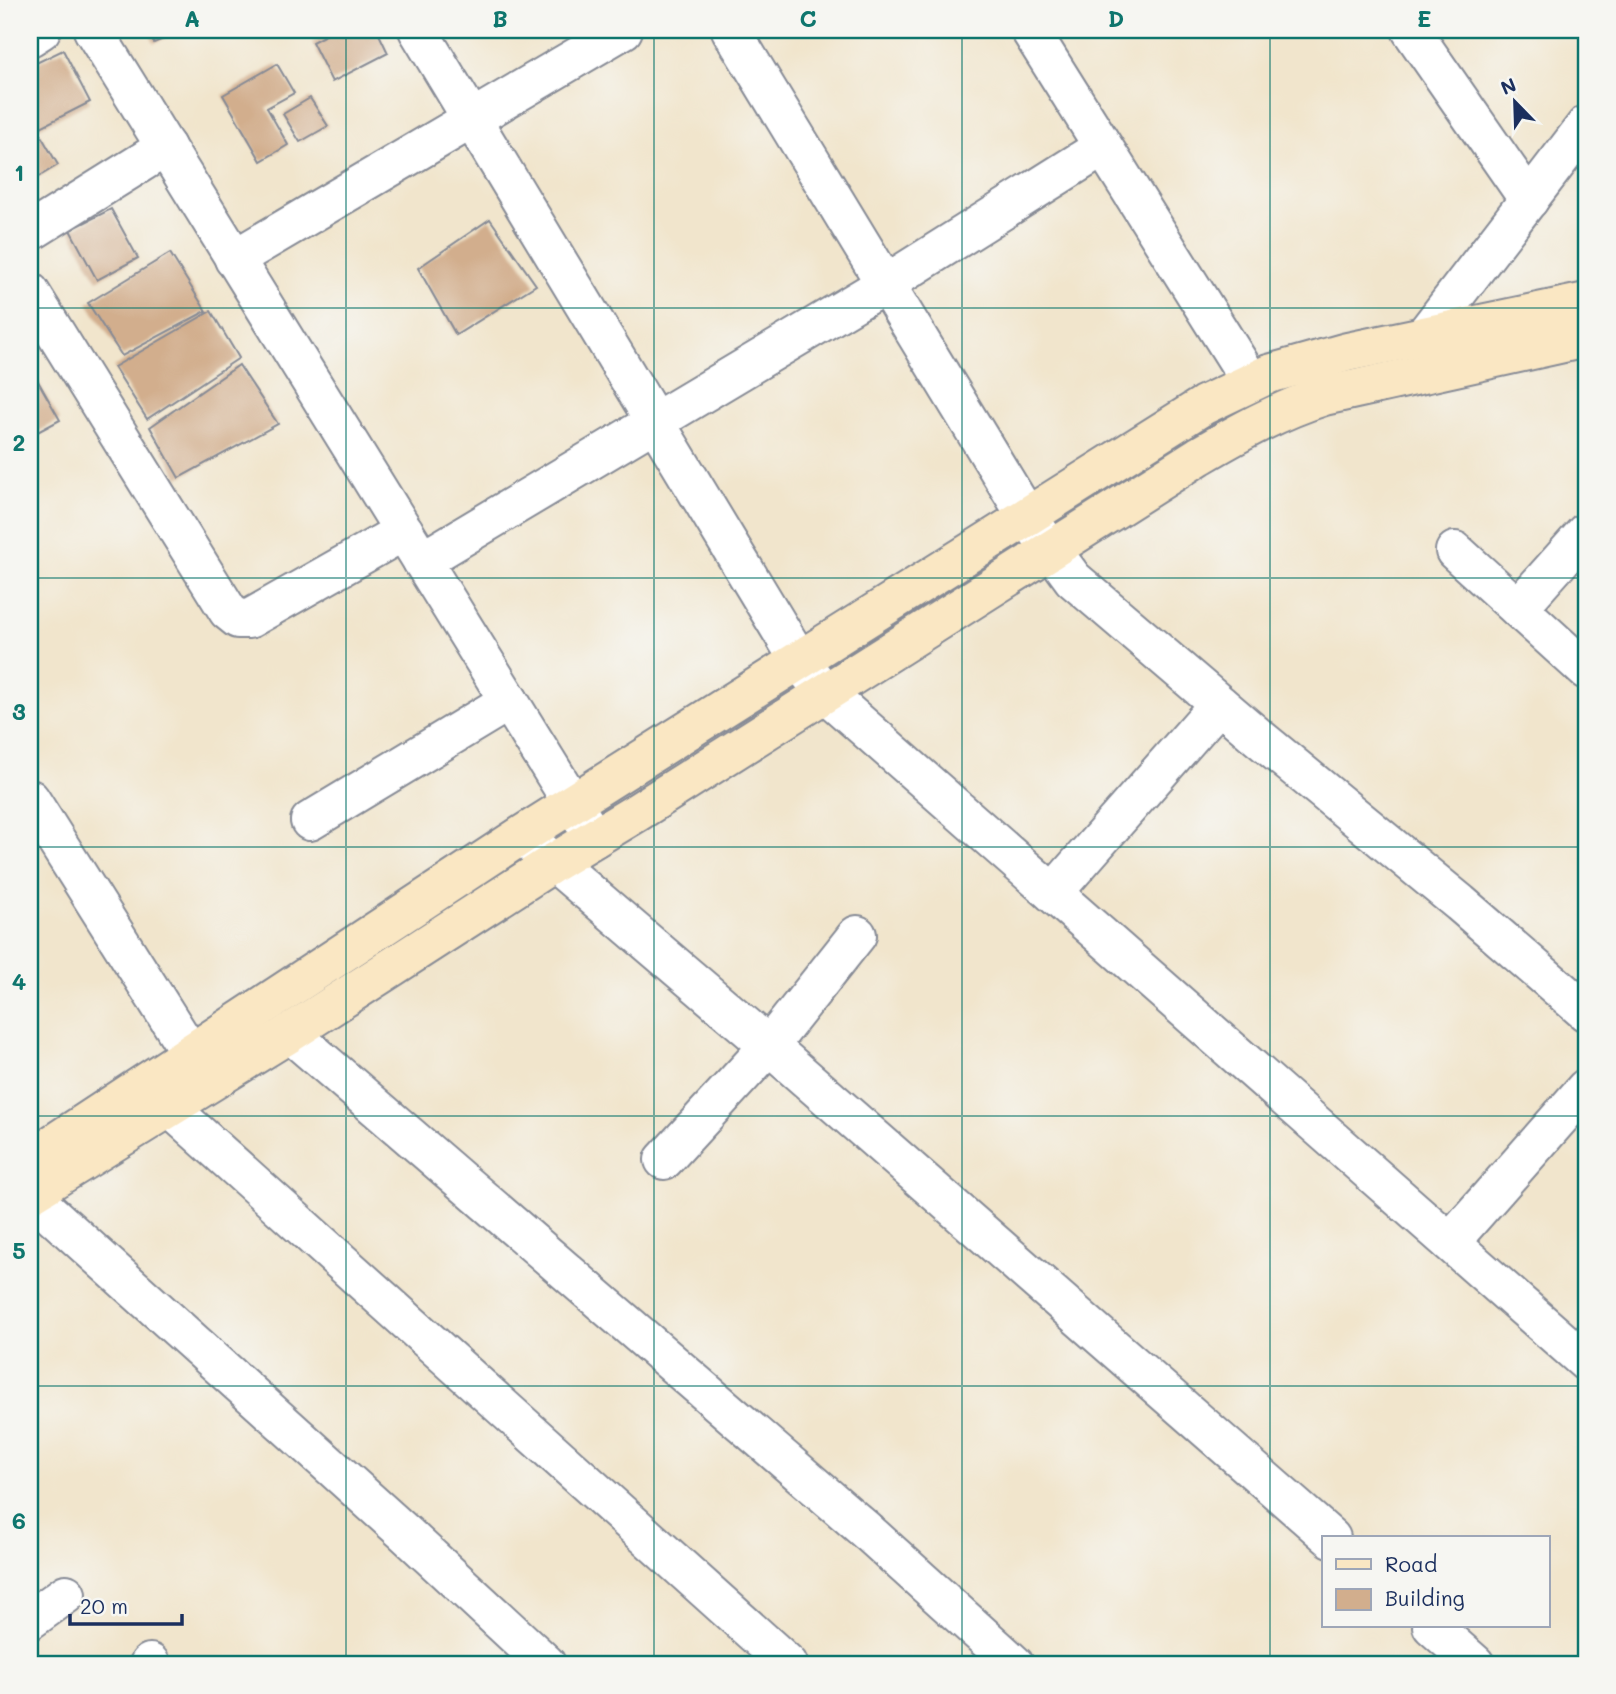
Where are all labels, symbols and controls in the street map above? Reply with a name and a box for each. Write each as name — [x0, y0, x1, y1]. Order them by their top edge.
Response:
text: A — [184, 3, 200, 33]
text: B — [492, 3, 508, 33]
text: C — [799, 3, 817, 33]
text: D — [1108, 3, 1124, 33]
text: E — [1417, 3, 1431, 33]
north arrow — [1480, 66, 1550, 136]
text: N — [1497, 72, 1520, 100]
text: 1 — [14, 157, 24, 187]
text: 2 — [13, 427, 25, 457]
text: 3 — [12, 696, 26, 726]
text: 4 — [12, 966, 26, 996]
text: 5 — [12, 1235, 26, 1265]
text: 6 — [12, 1505, 26, 1535]
legend — [1322, 1536, 1550, 1628]
text: Road — [1385, 1550, 1437, 1577]
scale bar — [70, 1582, 182, 1626]
text: Building — [1385, 1584, 1465, 1611]
text: 20 m — [80, 1592, 128, 1619]

